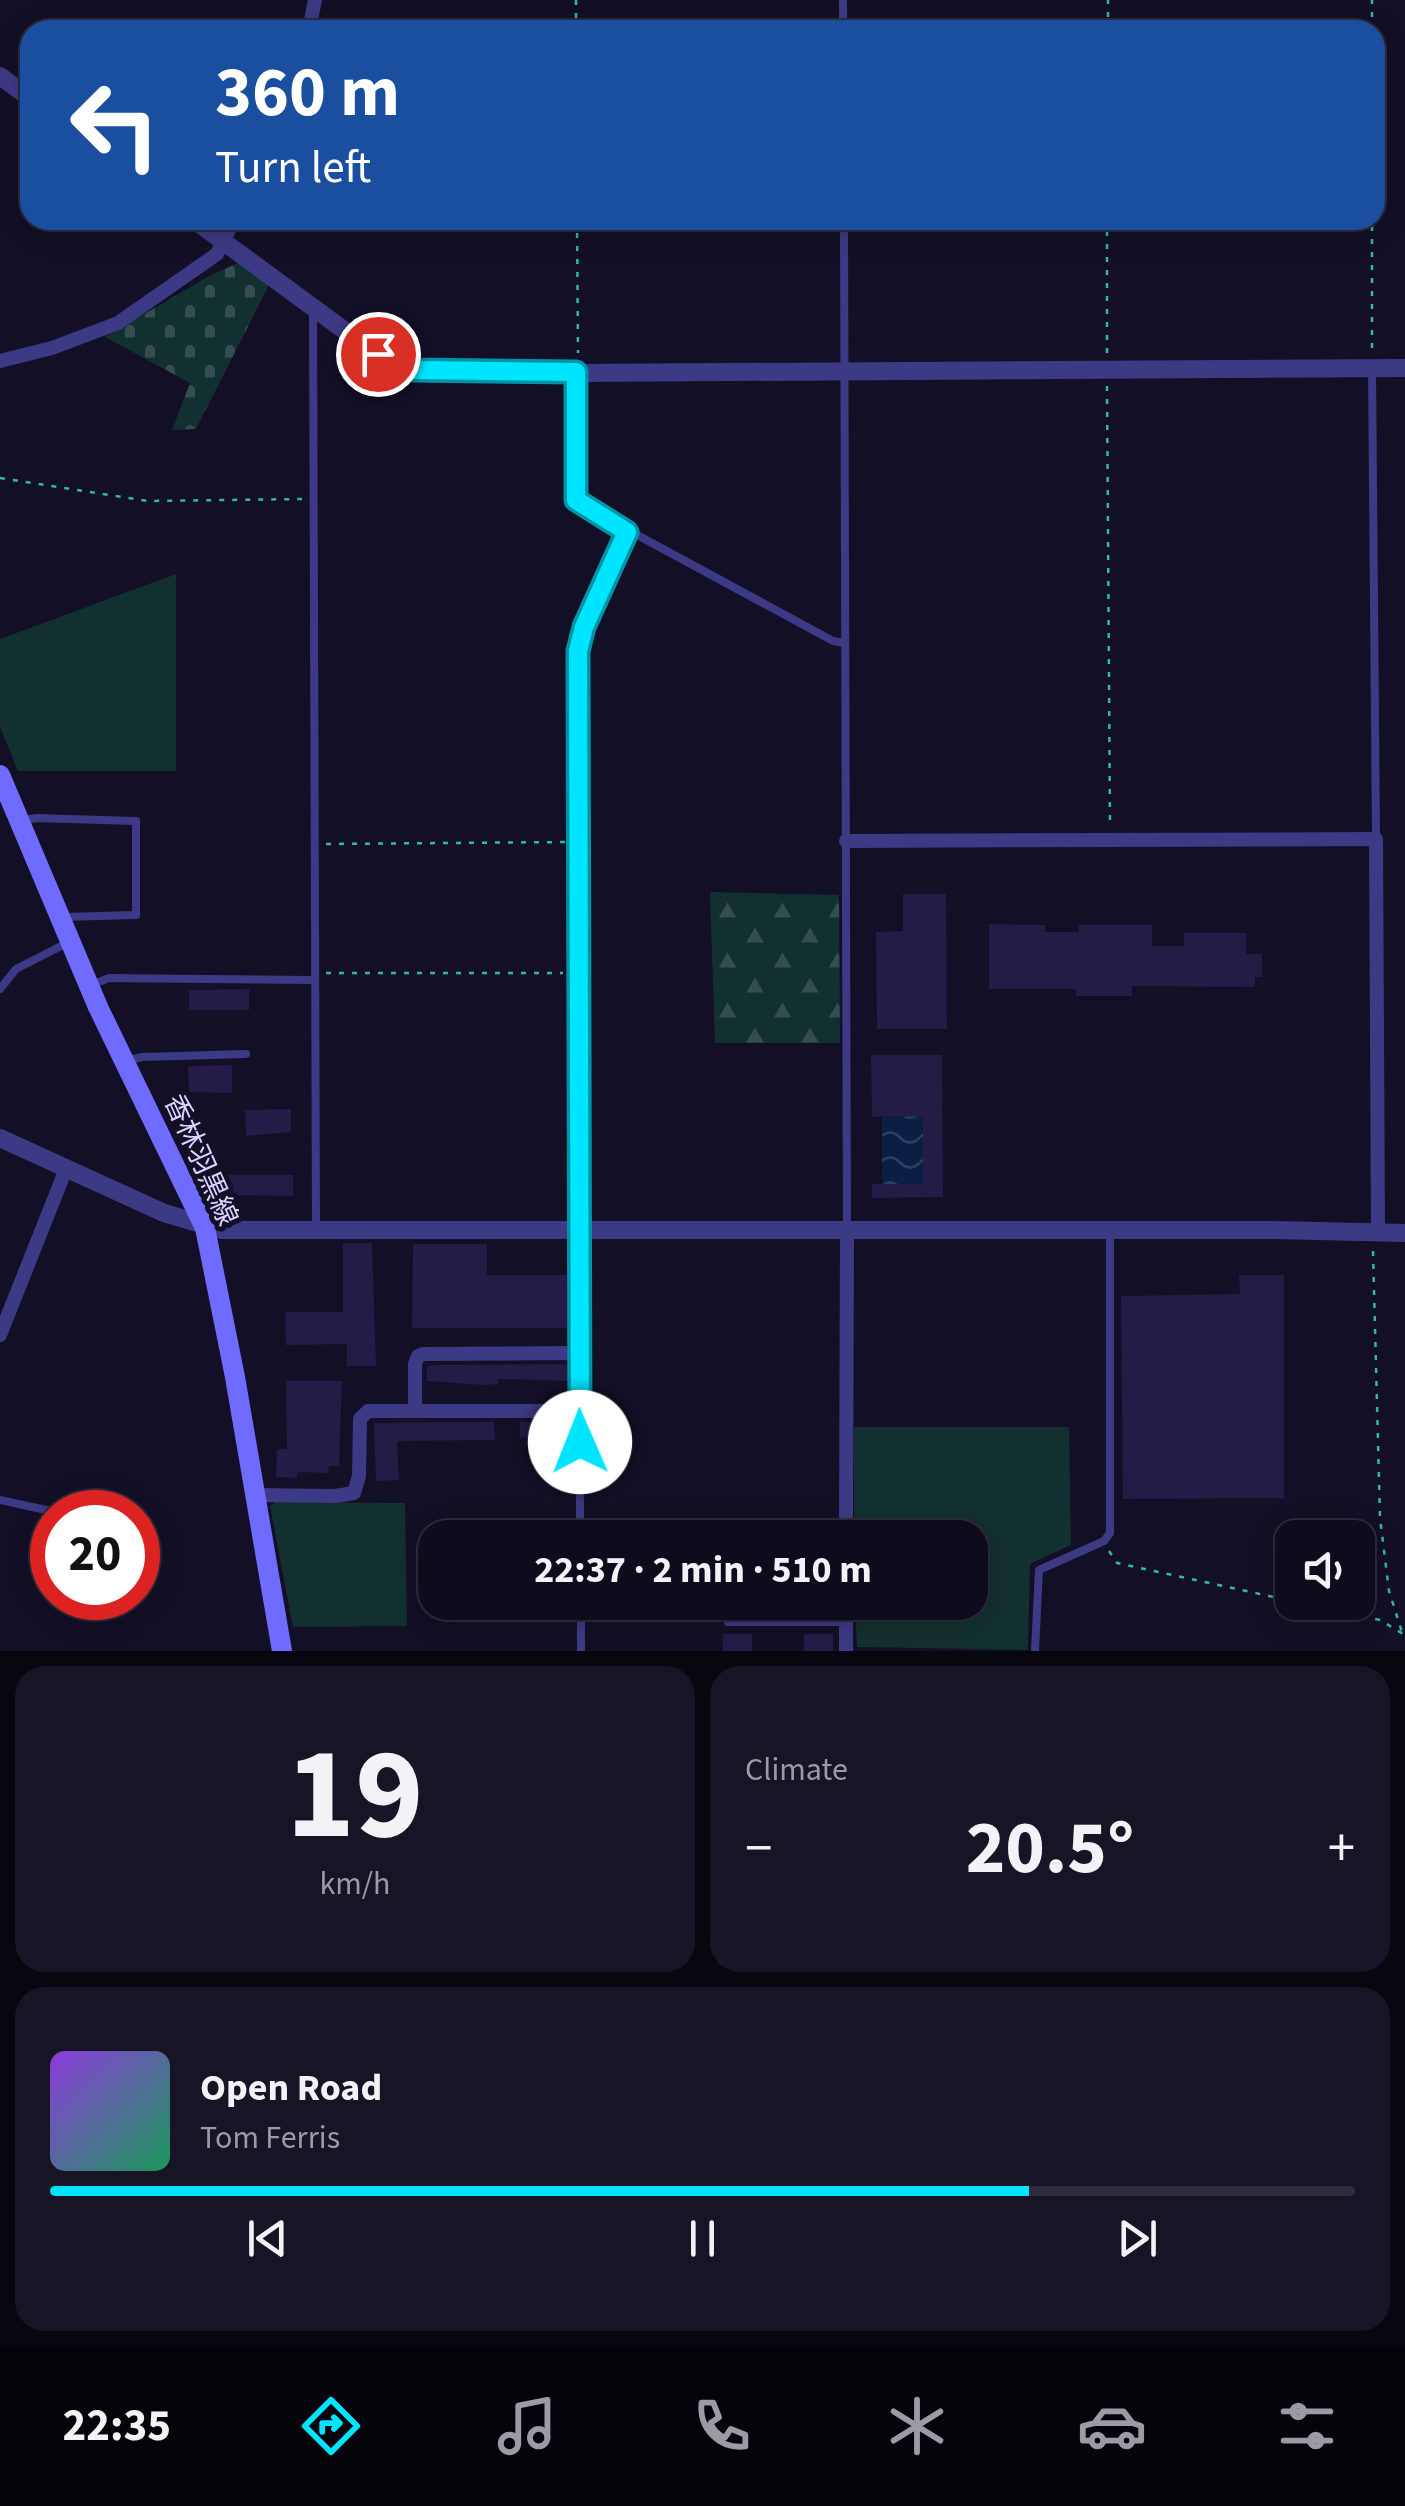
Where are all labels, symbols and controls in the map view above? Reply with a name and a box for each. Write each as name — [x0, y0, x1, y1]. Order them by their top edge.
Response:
text: 360 m — [215, 43, 400, 143]
icon: left — [50, 60, 180, 190]
text: Turn left — [215, 136, 371, 200]
pin — [336, 312, 421, 397]
icon: arrive — [351, 327, 406, 382]
street label: 香林羽黒線 — [154, 1088, 248, 1232]
position arrow — [528, 1390, 632, 1494]
speed limit sign: 20 — [30, 1490, 160, 1620]
map controls — [1275, 1520, 1375, 1620]
button: sound — [1275, 1520, 1375, 1620]
text: 22:37 · 2 min · 510 m — [534, 1543, 872, 1597]
text: 19 — [286, 1703, 424, 1888]
text: Climate — [745, 1747, 848, 1793]
text: 20.5° — [966, 1795, 1134, 1902]
text: − — [745, 1810, 772, 1888]
text: + — [1328, 1810, 1355, 1888]
text: km/h — [320, 1861, 390, 1907]
text: Open Road — [200, 2061, 382, 2115]
text: Tom Ferris — [200, 2115, 340, 2161]
icon: previous — [240, 2211, 295, 2266]
icon: pause — [675, 2211, 730, 2266]
icon: next — [1110, 2211, 1165, 2266]
icon: directions — [296, 2391, 366, 2461]
icon: music — [492, 2391, 562, 2461]
icon: phone — [687, 2391, 757, 2461]
icon: climate — [882, 2391, 952, 2461]
icon: car — [1077, 2391, 1147, 2461]
icon: filters — [1272, 2391, 1342, 2461]
text: 22:35 — [63, 2394, 171, 2458]

